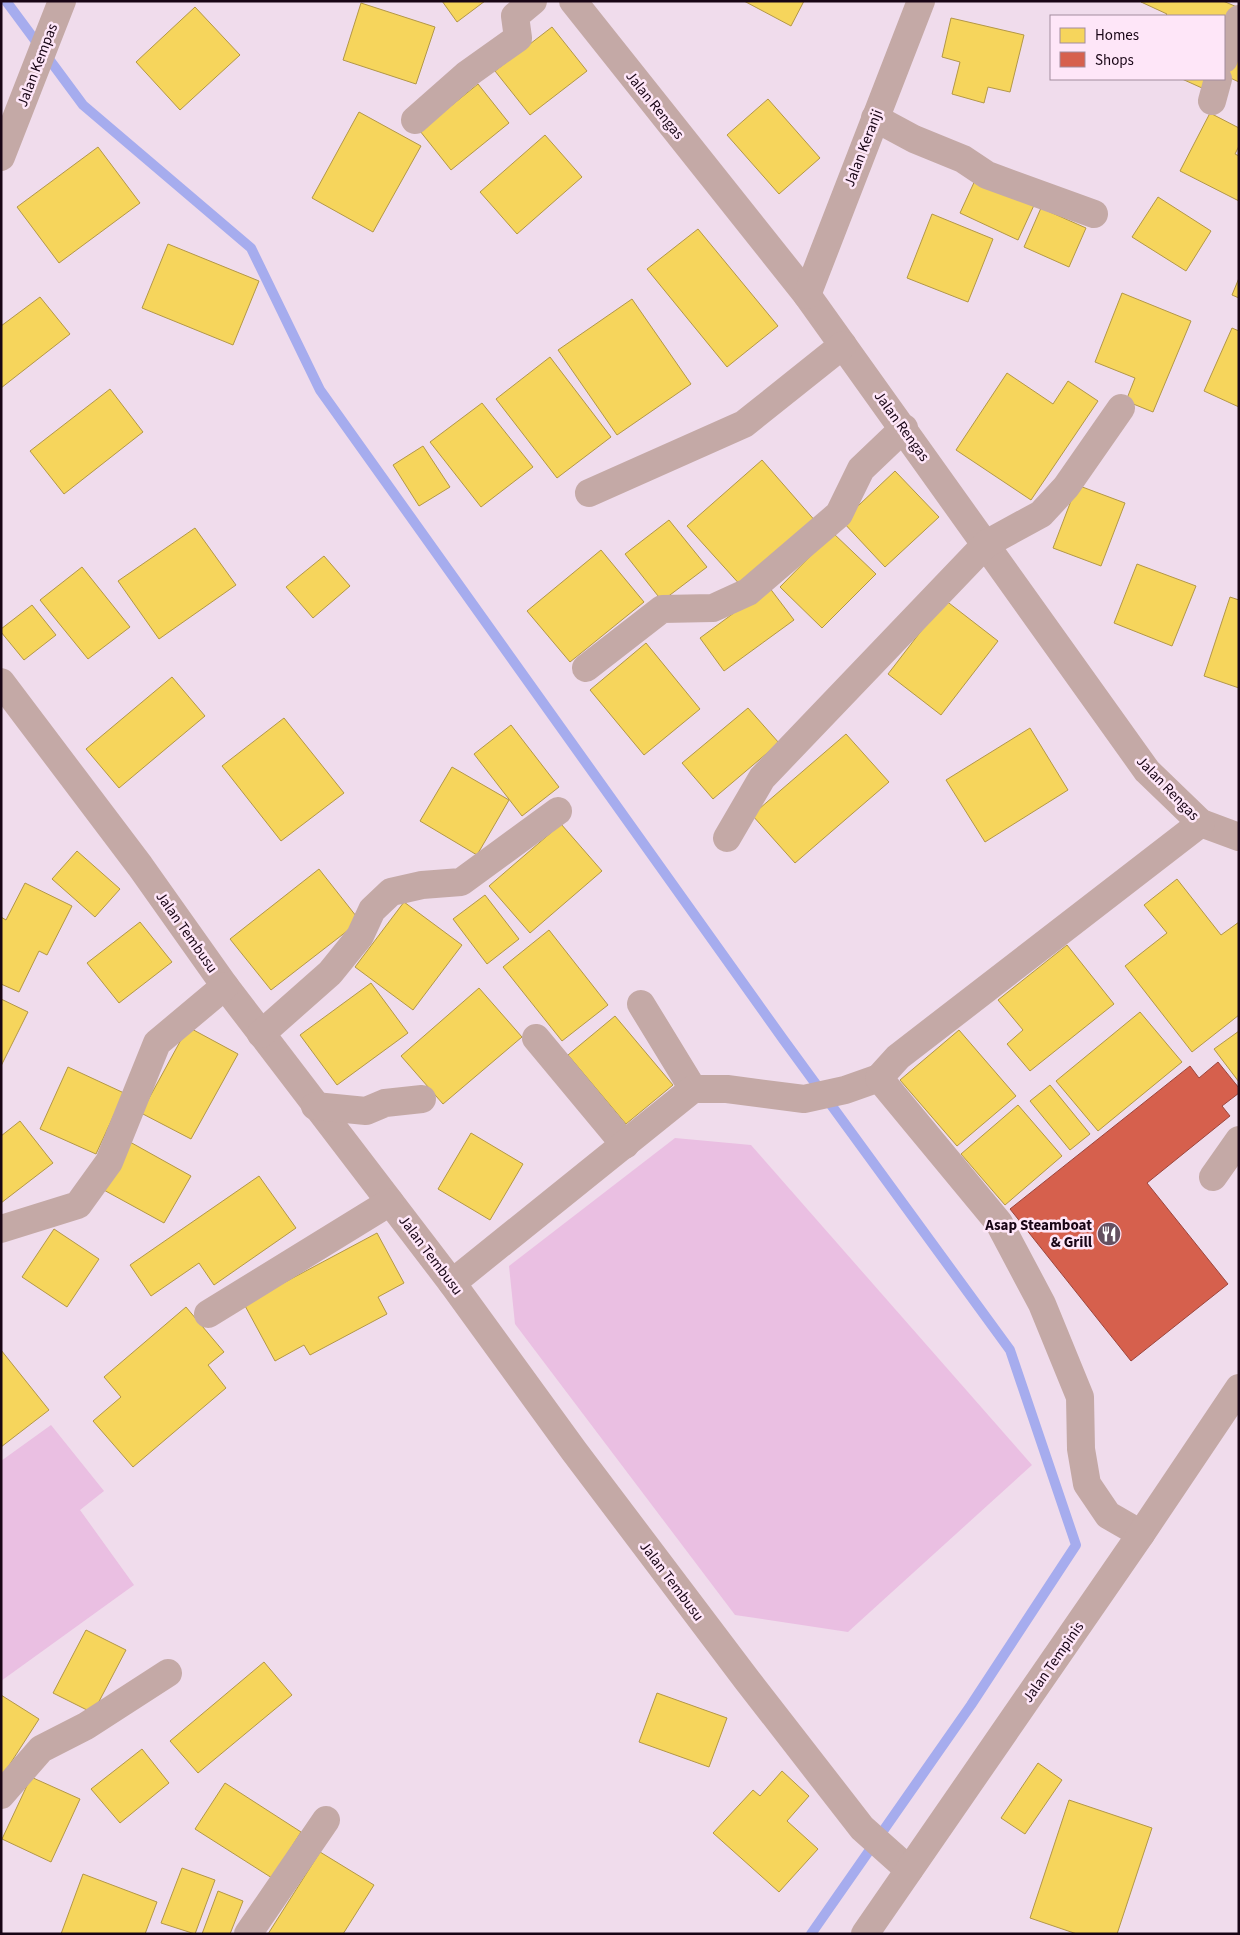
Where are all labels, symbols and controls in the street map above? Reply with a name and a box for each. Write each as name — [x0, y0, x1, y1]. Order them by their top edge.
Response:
legend — [1050, 15, 1225, 80]
street label: Jalan Kempas — [12, 20, 63, 110]
text: Homes — [1095, 25, 1139, 46]
text: Shops — [1095, 50, 1134, 71]
street label: Jalan Rengas — [620, 67, 689, 144]
street label: Jalan Keranji — [839, 106, 888, 190]
street label: Jalan Rengas — [869, 387, 934, 466]
street label: Jalan Rengas — [1131, 751, 1204, 825]
street label: Jalan Tembusu — [151, 887, 222, 977]
street label: Jalan Tembusu — [394, 1211, 468, 1300]
place label: Asap Steamboat & Grill — [984, 1215, 1093, 1253]
restaurant icon: Asap Steamboat & Grill — [1096, 1221, 1122, 1247]
street label: Jalan Tembusu — [635, 1537, 709, 1626]
street label: Jalan Tempinis — [1018, 1618, 1089, 1707]

